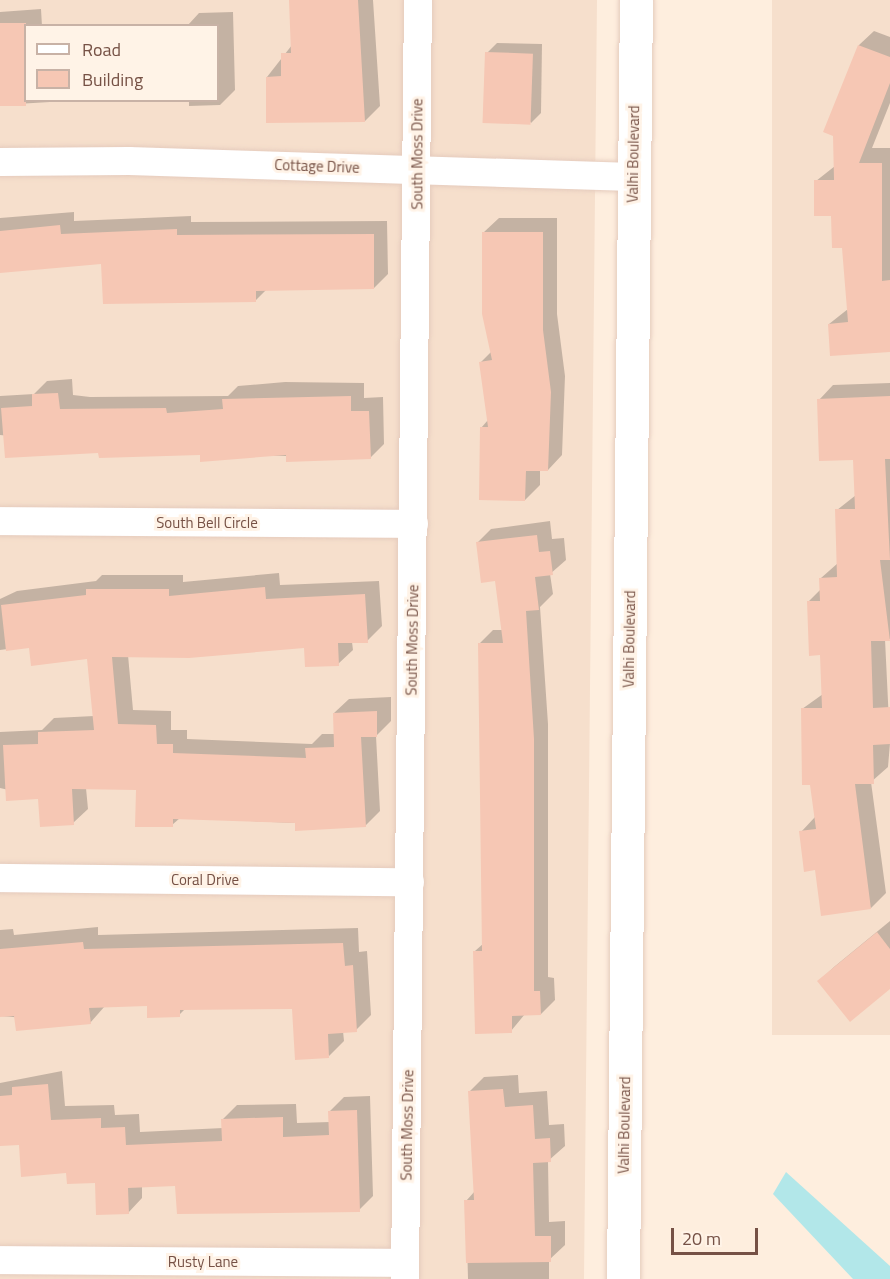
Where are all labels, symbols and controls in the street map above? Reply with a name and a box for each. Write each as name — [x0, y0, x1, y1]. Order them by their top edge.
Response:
legend — [24, 24, 219, 102]
text: Road — [82, 36, 121, 63]
text: Building — [82, 66, 143, 93]
street label: South Moss Drive — [408, 98, 426, 210]
street label: Valhi Boulevard — [623, 105, 643, 203]
street label: Cottage Drive — [274, 156, 360, 176]
street label: South Bell Circle — [156, 514, 258, 532]
street label: South Moss Drive — [402, 584, 422, 696]
street label: Valhi Boulevard — [619, 590, 639, 688]
street label: Coral Drive — [171, 871, 239, 889]
street label: South Moss Drive — [397, 1069, 417, 1181]
street label: Valhi Boulevard — [614, 1076, 634, 1174]
scale bar — [674, 1216, 761, 1254]
text: 20 m — [682, 1225, 721, 1252]
street label: Rusty Lane — [168, 1253, 238, 1271]

